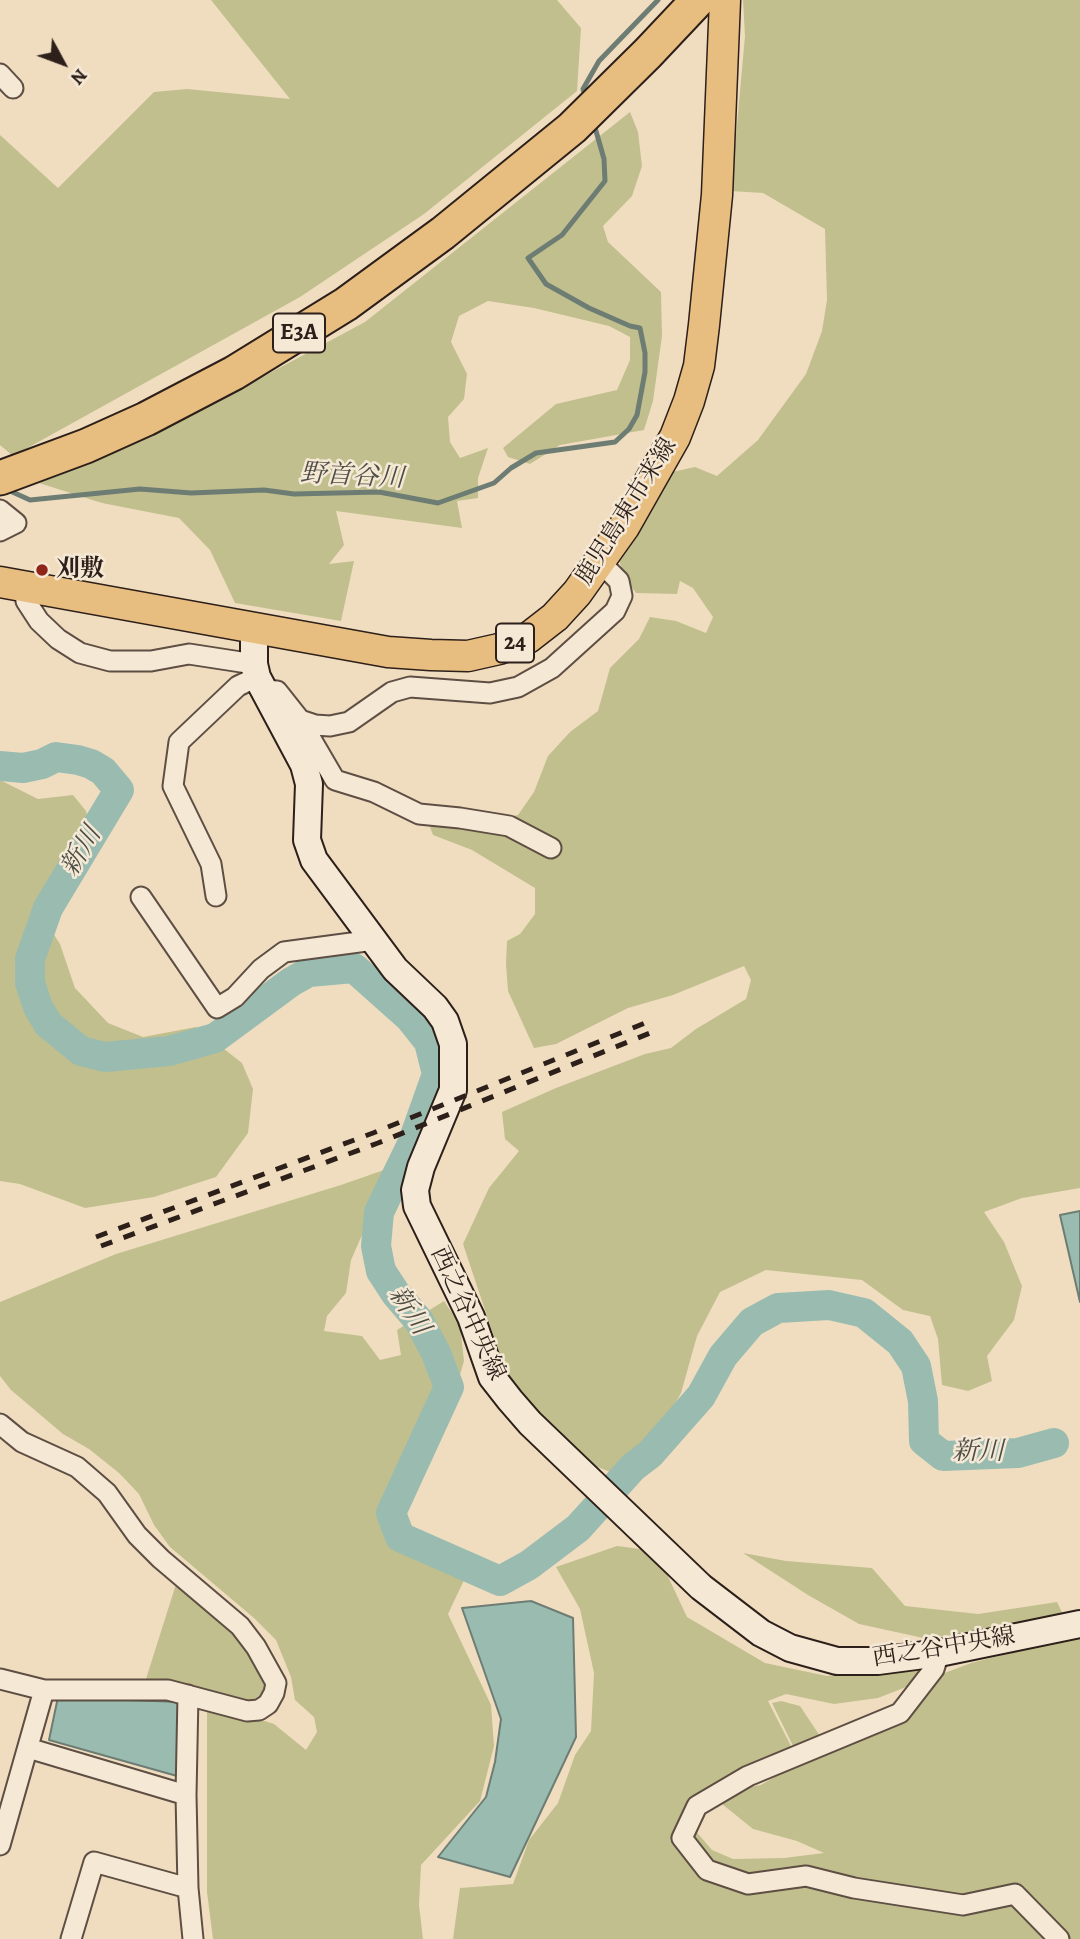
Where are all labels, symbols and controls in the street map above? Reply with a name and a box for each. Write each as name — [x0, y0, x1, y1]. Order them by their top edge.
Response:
north arrow — [28, 28, 98, 98]
text: N — [64, 63, 93, 91]
road number: E3A — [273, 314, 325, 352]
street label: 鹿児島東市来線 — [570, 433, 684, 591]
water label: 野首谷川 — [299, 459, 405, 495]
place label: 刈敷 — [56, 556, 104, 584]
marker: 刈敷 — [34, 562, 50, 578]
road number: 24 — [496, 624, 534, 663]
water label: 新川 — [55, 822, 109, 882]
street label: 西之谷中央線 — [424, 1243, 510, 1385]
water label: 新川 — [381, 1281, 435, 1341]
water label: 新川 — [952, 1437, 1004, 1469]
street label: 西之谷中央線 — [871, 1623, 1017, 1673]

